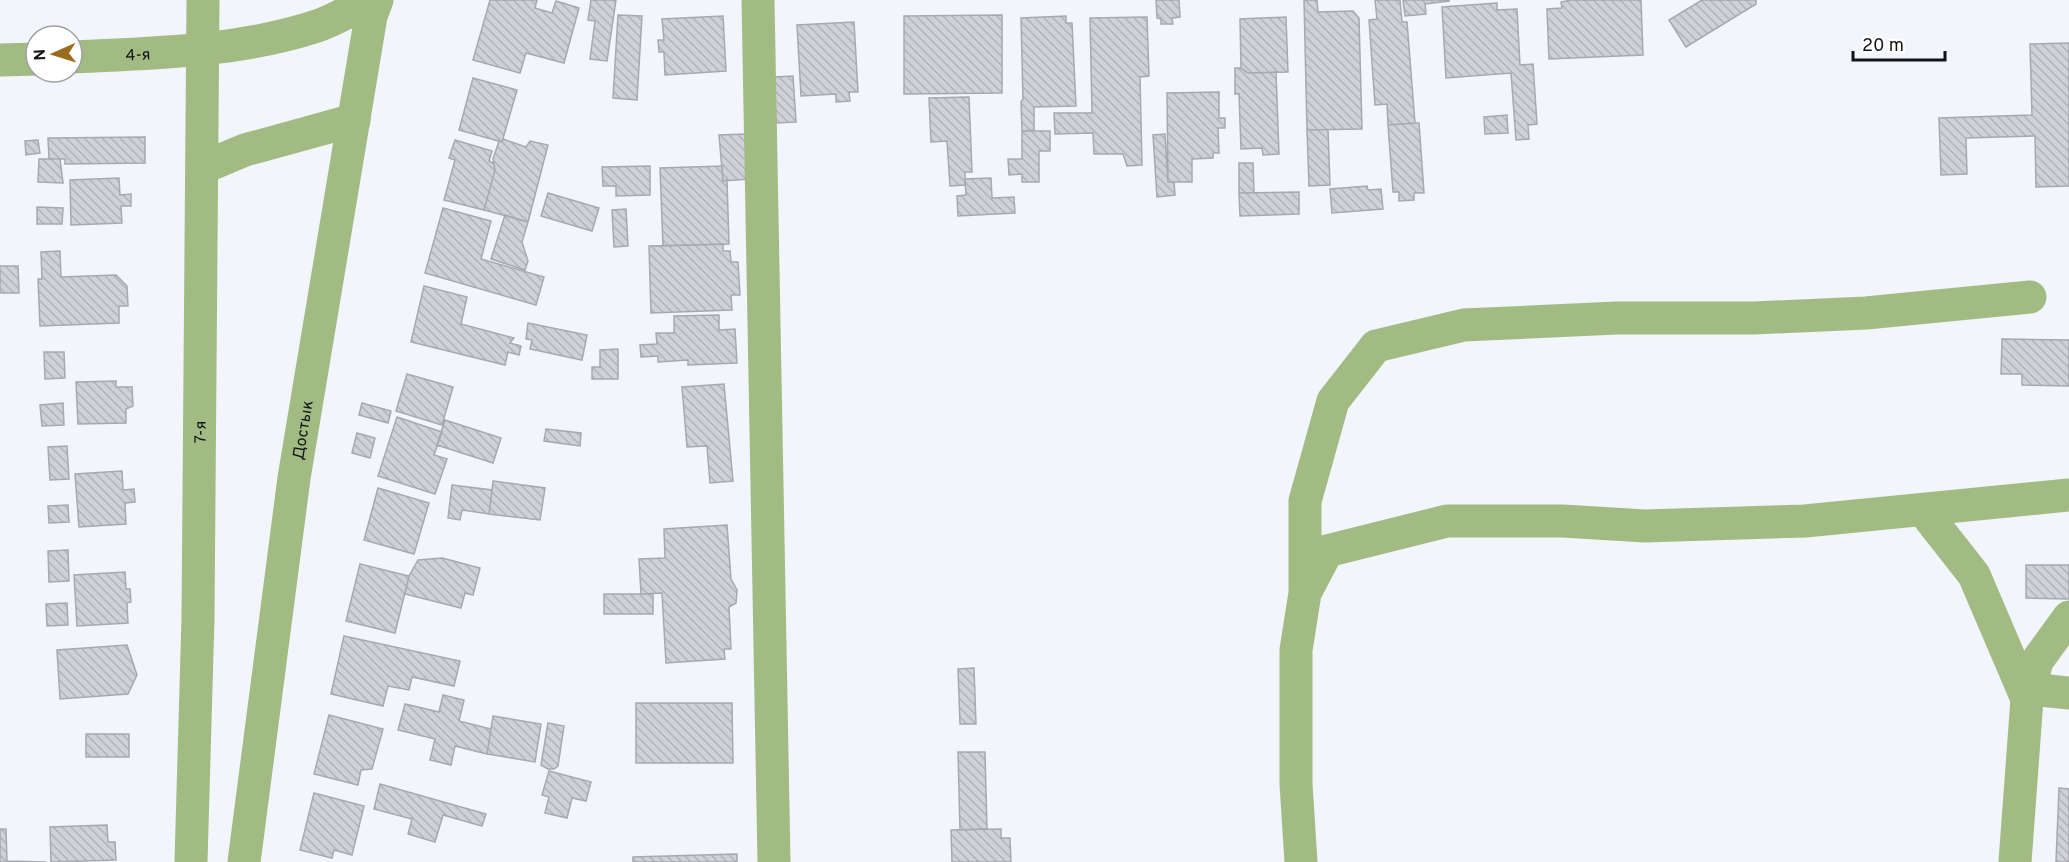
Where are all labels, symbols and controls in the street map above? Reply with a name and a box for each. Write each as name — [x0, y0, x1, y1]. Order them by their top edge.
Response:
north arrow — [24, 24, 84, 84]
scale bar — [1853, 24, 1944, 62]
text: 20 m — [1862, 35, 1904, 58]
street label: 4-я — [125, 45, 151, 67]
text: N — [31, 48, 51, 61]
street label: Достык — [289, 399, 319, 462]
street label: 7-я — [191, 421, 212, 444]

